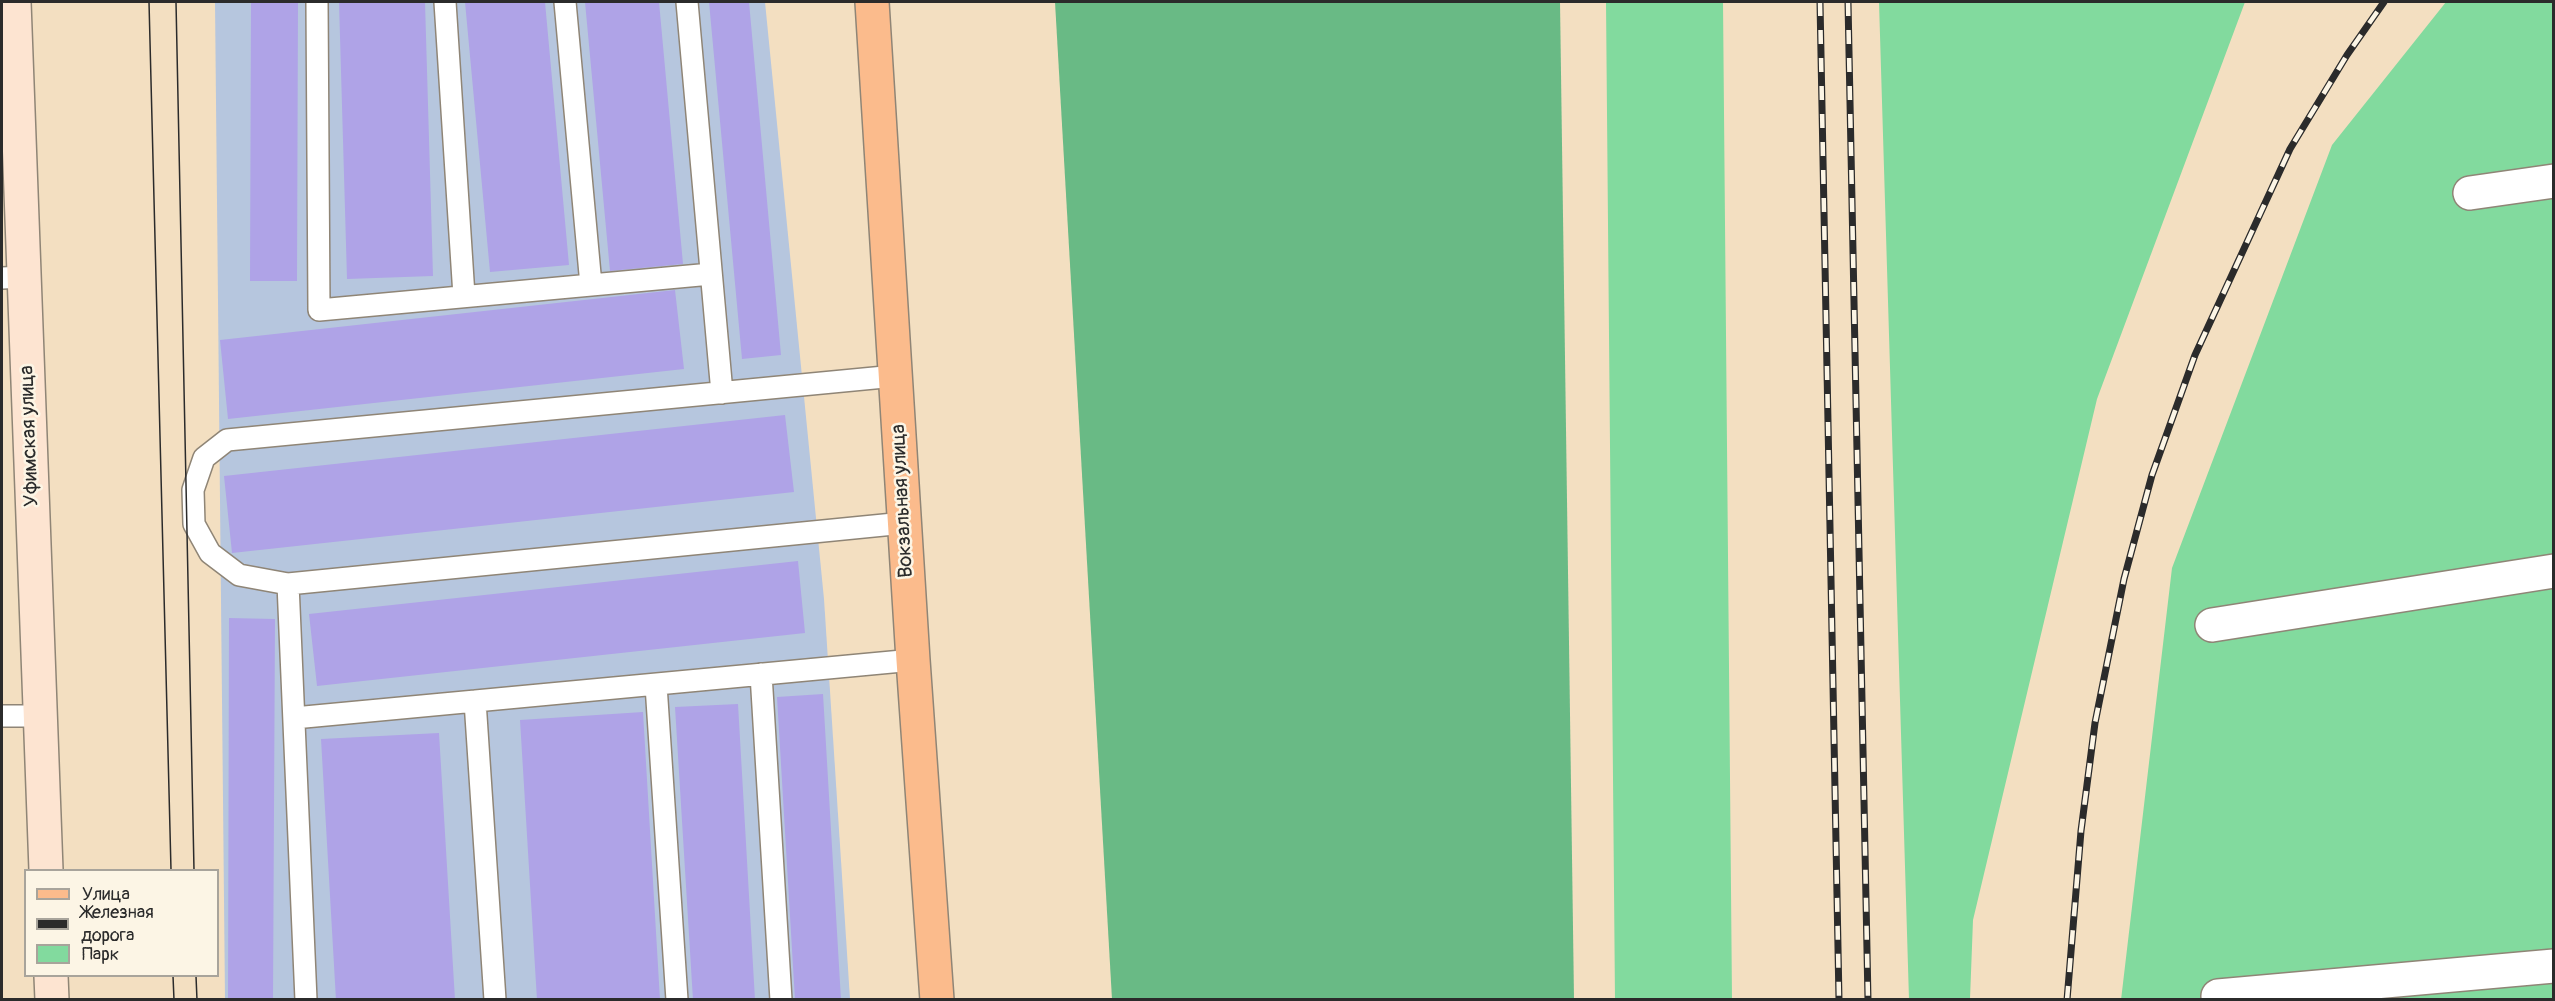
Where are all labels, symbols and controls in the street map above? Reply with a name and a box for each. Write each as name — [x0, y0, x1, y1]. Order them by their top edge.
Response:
street label: Уфимская улица — [16, 365, 44, 507]
street label: Вокзальная улица — [887, 424, 919, 578]
legend — [24, 869, 219, 977]
text: Улица — [82, 883, 130, 906]
text: Железная дорога — [81, 901, 154, 947]
text: Парк — [82, 943, 119, 966]

